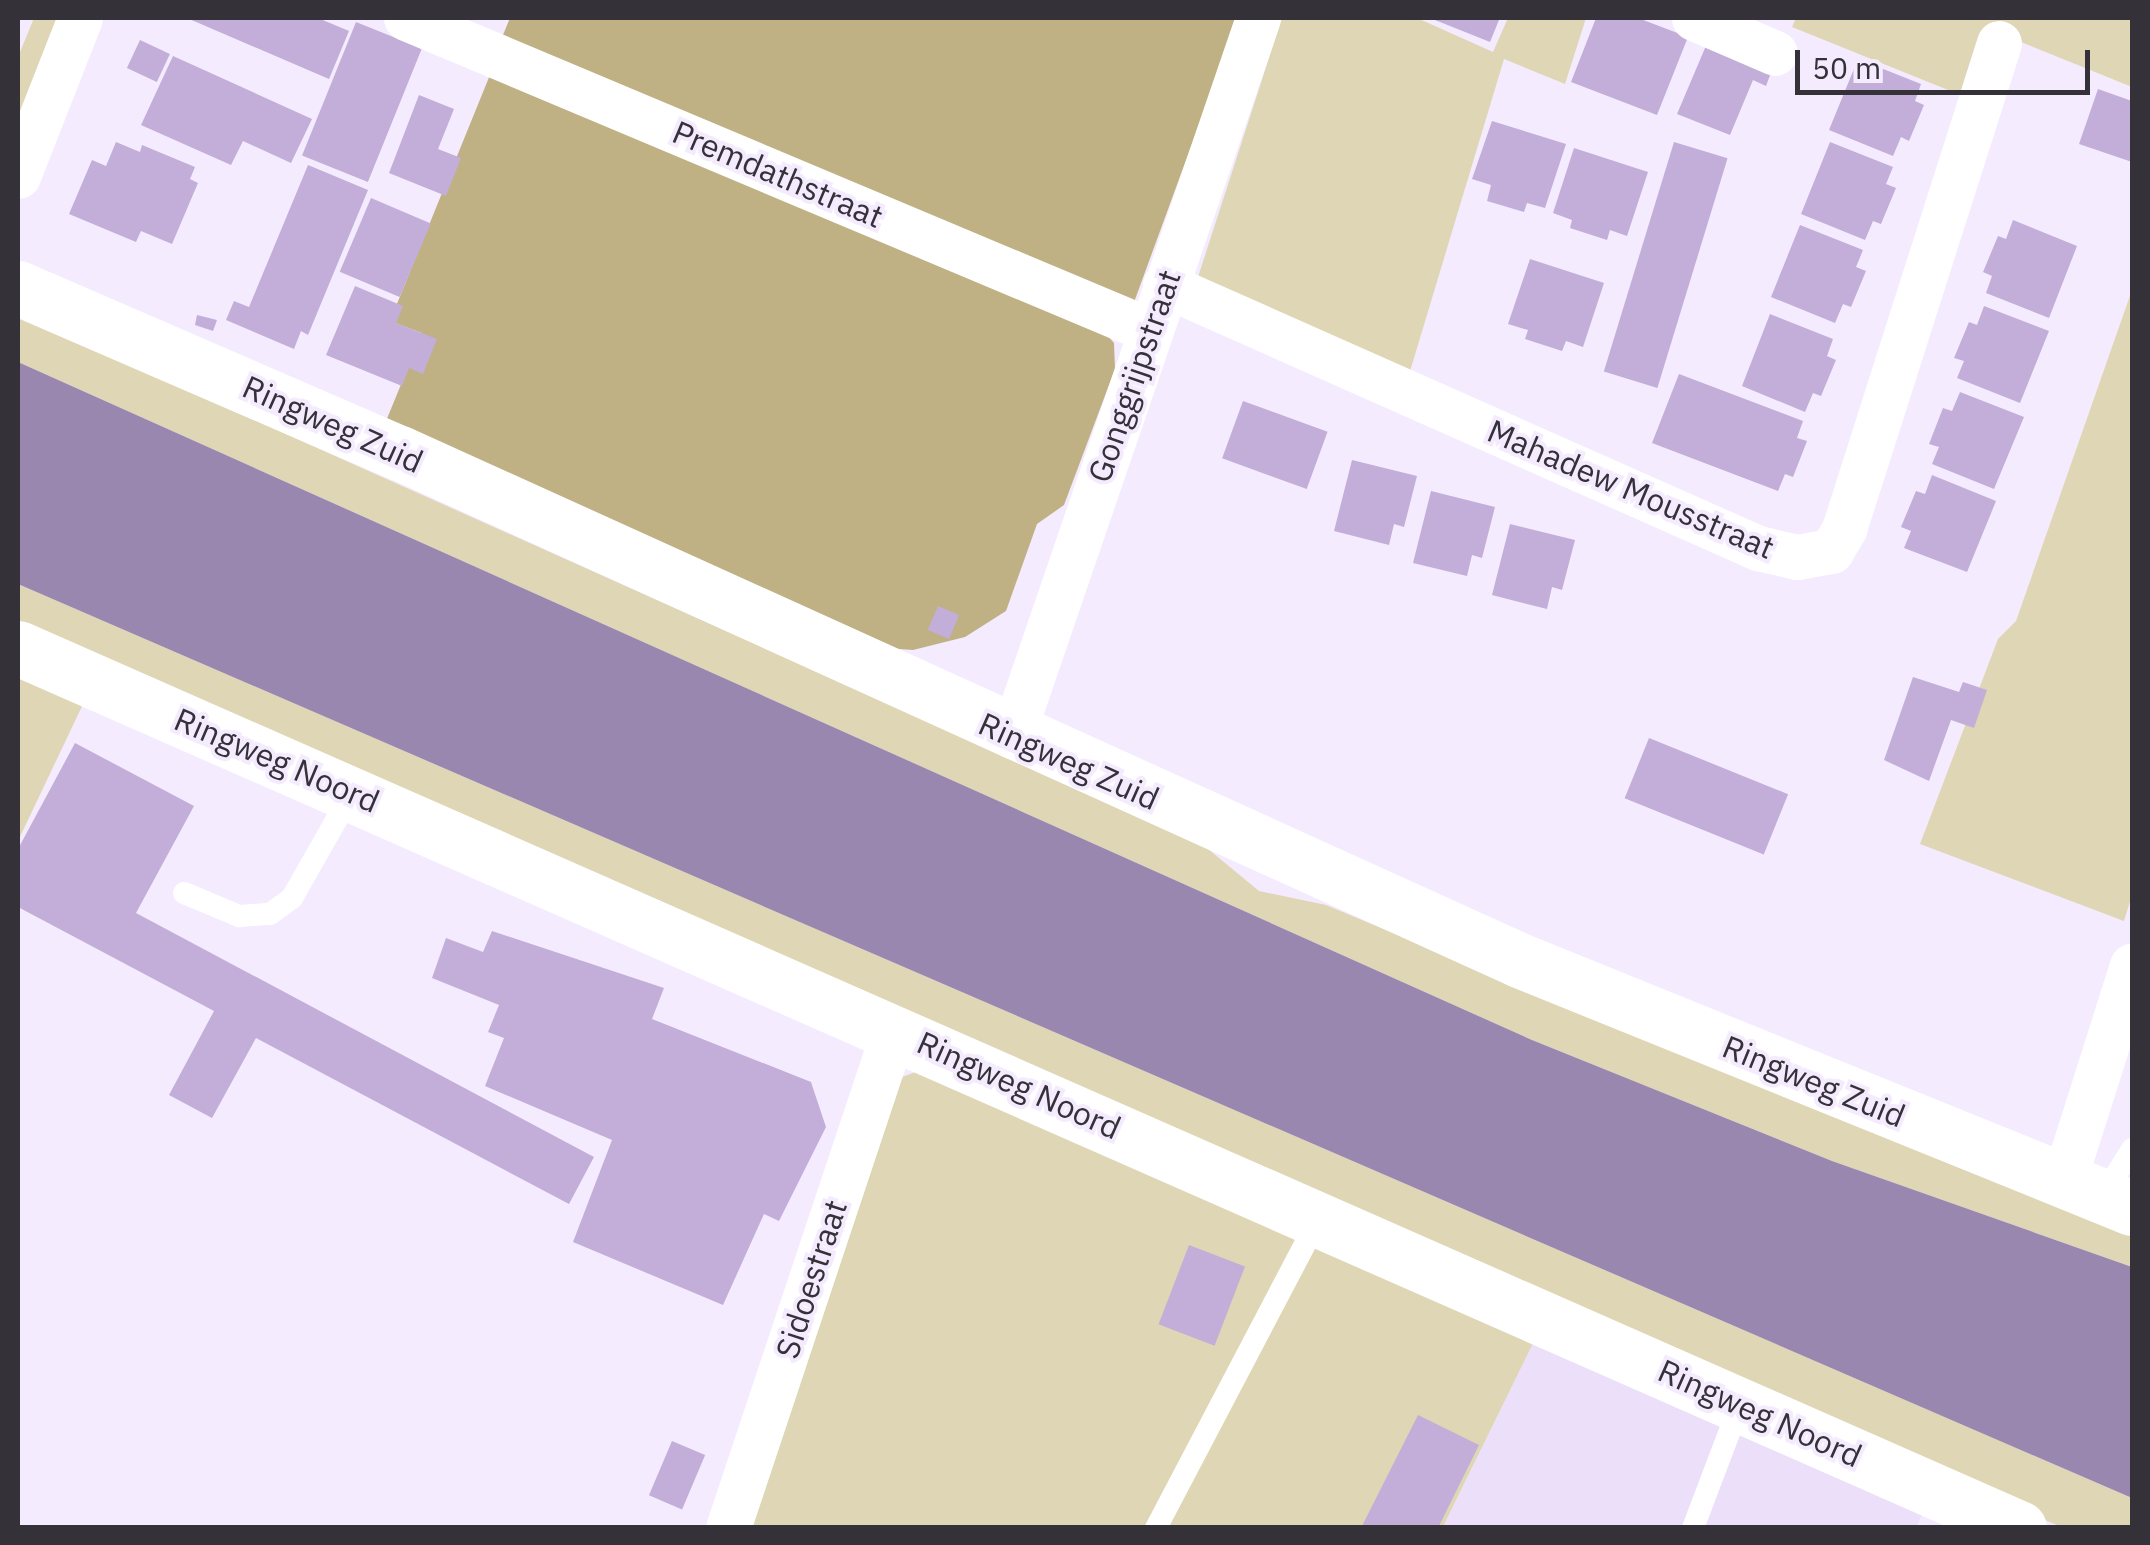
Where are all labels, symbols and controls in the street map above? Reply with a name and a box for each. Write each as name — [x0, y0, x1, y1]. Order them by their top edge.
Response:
scale bar — [1800, 30, 2095, 92]
text: 50 m — [1812, 48, 1881, 87]
street label: Premdathstraat — [667, 112, 889, 236]
street label: Gonggrijpstraat — [1080, 265, 1188, 487]
street label: Ringweg Zuid — [237, 367, 429, 481]
street label: Mahadew Mousstraat — [1482, 411, 1780, 567]
street label: Ringweg Noord — [169, 700, 385, 820]
street label: Ringweg Zuid — [973, 704, 1165, 818]
street label: Ringweg Noord — [911, 1023, 1127, 1147]
street label: Ringweg Zuid — [1717, 1027, 1911, 1135]
street label: Sidoestraat — [767, 1195, 855, 1363]
street label: Ringweg Noord — [1652, 1351, 1868, 1475]

